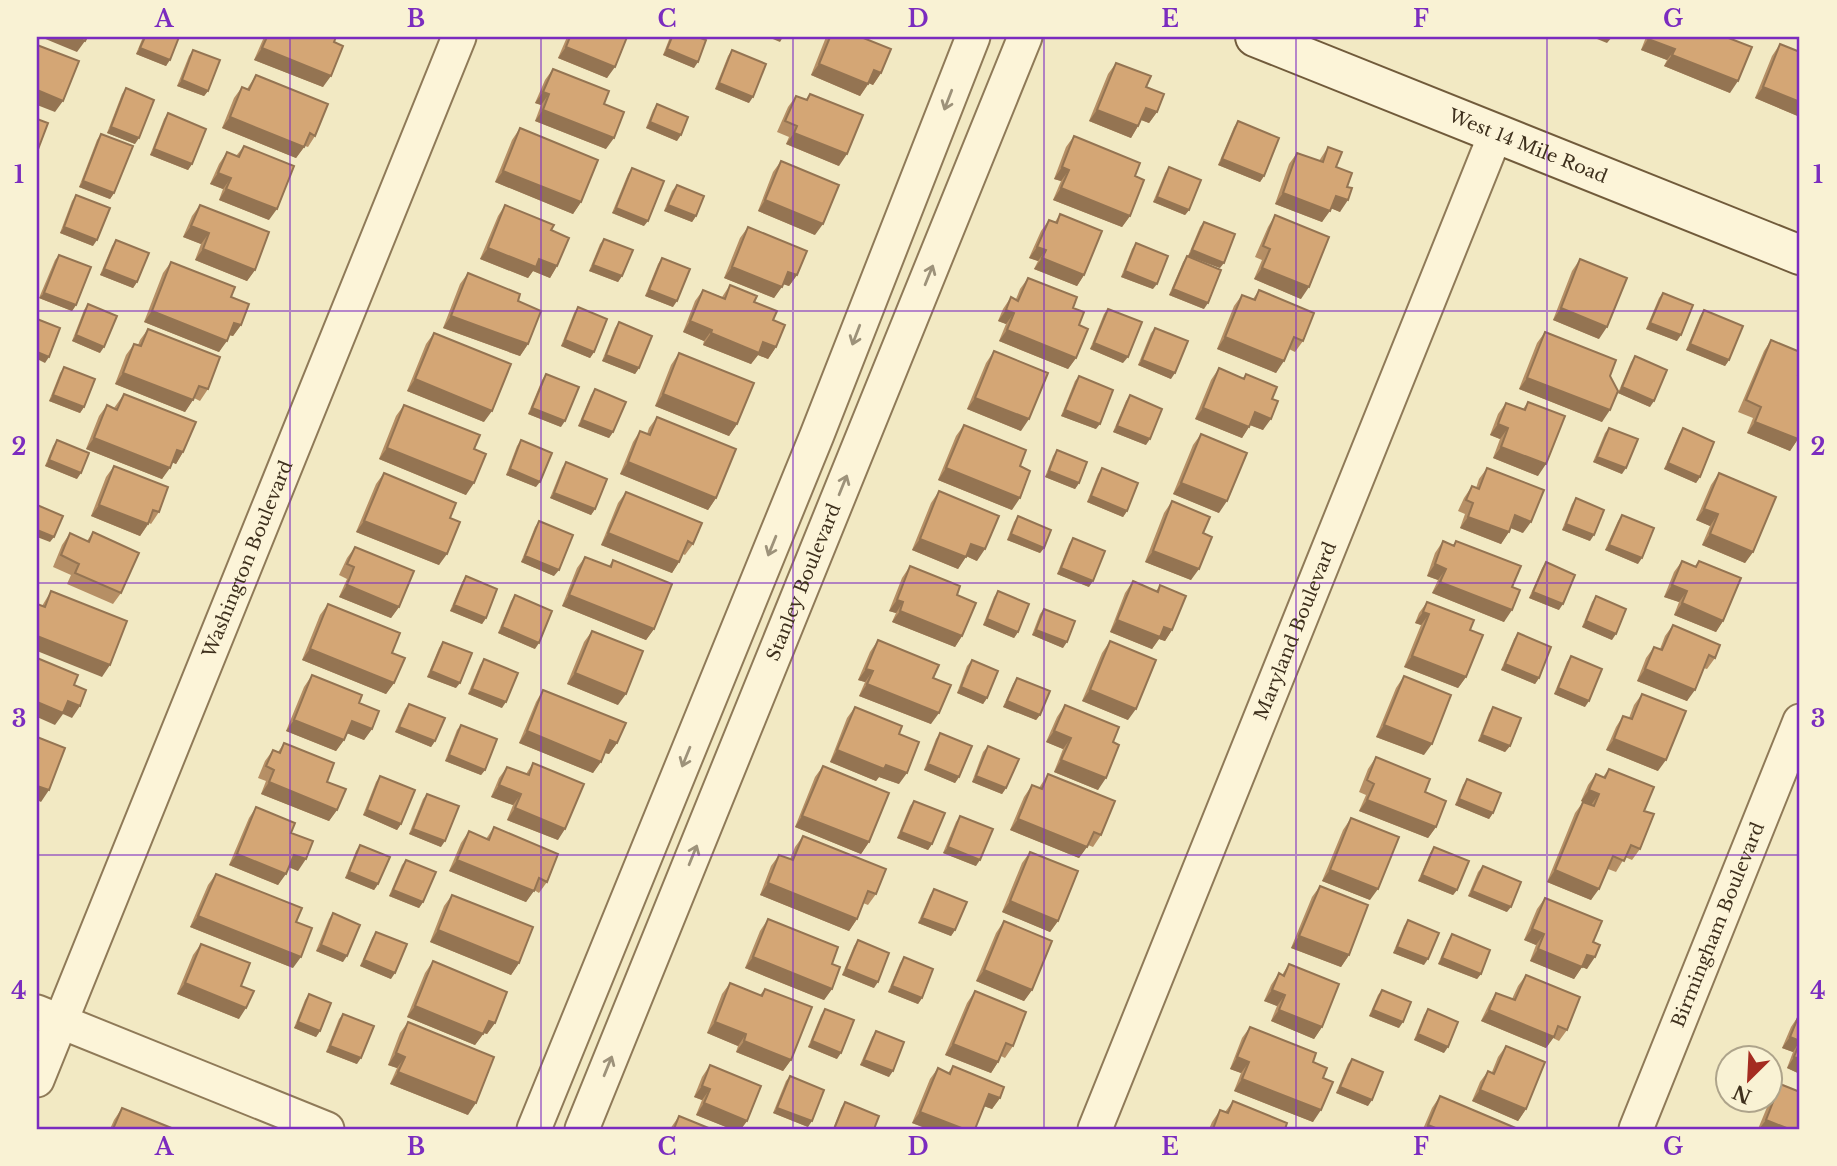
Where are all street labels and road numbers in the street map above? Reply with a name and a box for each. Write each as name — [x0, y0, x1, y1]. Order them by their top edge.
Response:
street label: West 14 Mile Road — [1444, 104, 1611, 188]
street label: Washington Boulevard — [198, 457, 297, 662]
street label: Stanley Boulevard — [762, 500, 846, 664]
street label: Maryland Boulevard — [1250, 539, 1341, 723]
street label: Birmingham Boulevard — [1667, 819, 1769, 1031]

